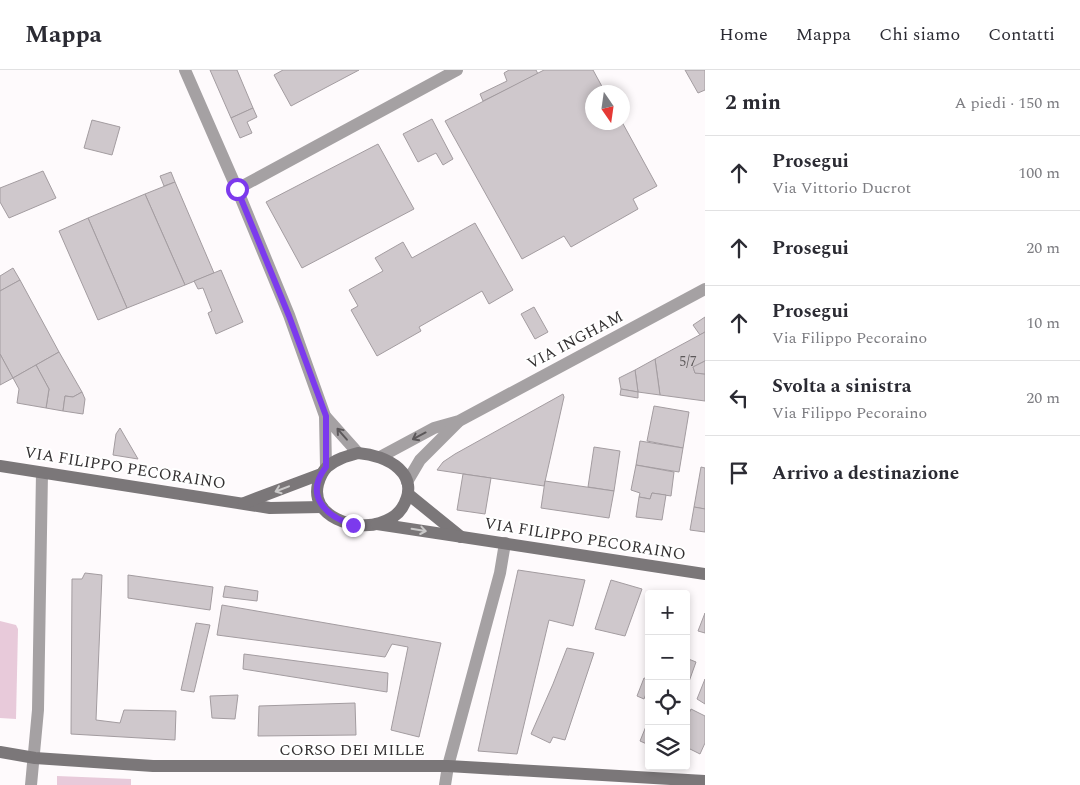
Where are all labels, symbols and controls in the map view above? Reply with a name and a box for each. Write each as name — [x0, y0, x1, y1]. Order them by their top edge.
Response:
text: Mappa — [25, 17, 102, 53]
text: Home — [719, 21, 768, 48]
text: Mappa — [796, 21, 851, 48]
text: Chi siamo — [879, 21, 960, 48]
text: Contatti — [988, 21, 1055, 48]
north arrow — [585, 85, 630, 130]
text: 2 min — [725, 87, 781, 119]
text: A piedi · 150 m — [954, 91, 1060, 115]
text: Prosegui — [772, 147, 849, 176]
icon: ahead — [725, 159, 753, 187]
text: 100 m — [1018, 161, 1060, 185]
text: Via Vittorio Ducrot — [772, 176, 911, 200]
route start — [226, 178, 249, 201]
icon: ahead — [725, 234, 753, 262]
text: Prosegui — [772, 234, 849, 263]
text: 20 m — [1026, 236, 1060, 260]
text: Prosegui — [772, 297, 849, 326]
street label: VIA INGHAM — [523, 305, 627, 375]
icon: ahead — [725, 309, 753, 337]
text: 10 m — [1026, 311, 1060, 335]
text: Via Filippo Pecoraino — [772, 326, 927, 350]
house number: 5/7 — [679, 351, 697, 372]
text: Svolta a sinistra — [772, 372, 912, 401]
icon: left — [725, 384, 753, 412]
text: 20 m — [1026, 386, 1060, 410]
text: Via Filippo Pecoraino — [772, 401, 927, 425]
one-way arrow — [336, 428, 348, 441]
one-way arrow — [412, 432, 427, 442]
street label: VIA FILIPPO PECORAINO — [23, 440, 227, 496]
icon: arrive — [725, 459, 753, 487]
text: Arrivo a destinazione — [772, 459, 959, 488]
one-way arrow — [275, 485, 291, 494]
street label: VIA FILIPPO PECORAINO — [483, 511, 687, 567]
route end — [342, 514, 365, 537]
one-way arrow — [410, 526, 426, 536]
map controls — [645, 590, 690, 770]
button: + — [645, 590, 690, 635]
button: − — [645, 635, 690, 680]
button: locate — [645, 680, 690, 725]
button: layers — [645, 725, 690, 770]
street label: CORSO DEI MILLE — [279, 738, 425, 762]

